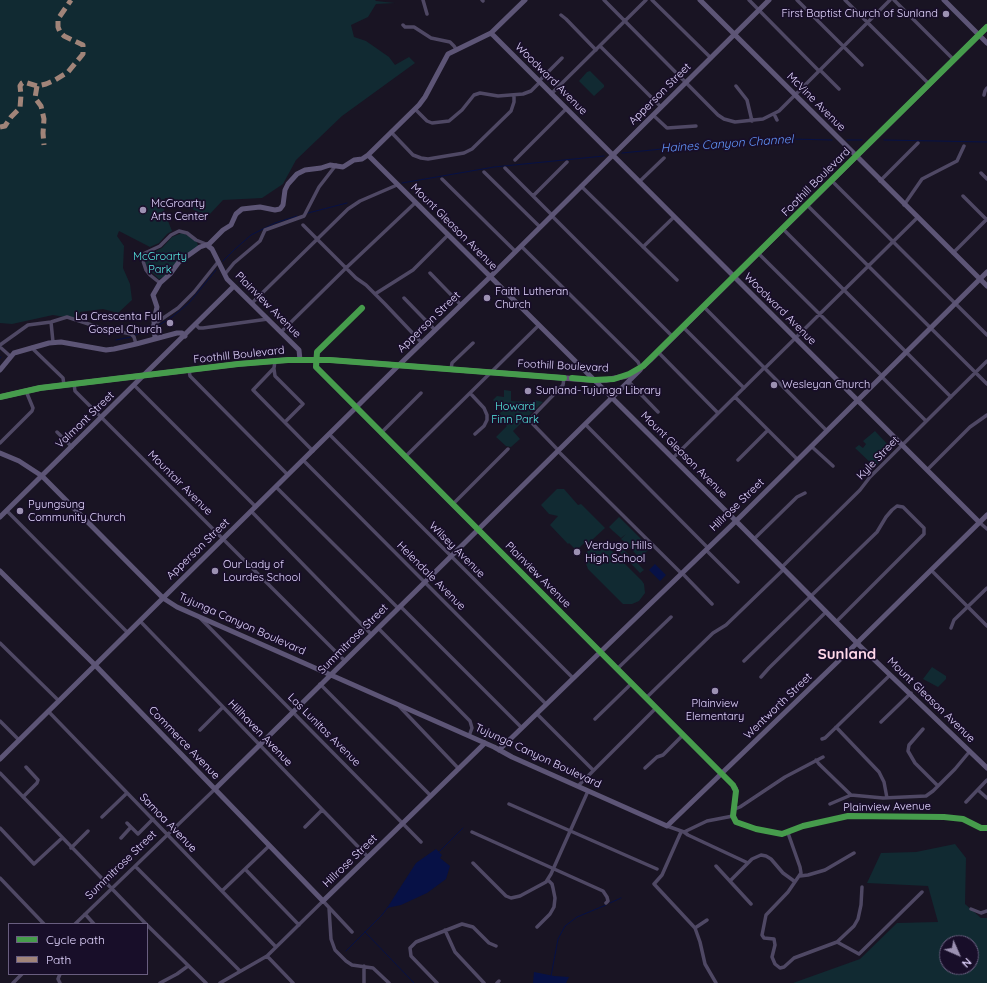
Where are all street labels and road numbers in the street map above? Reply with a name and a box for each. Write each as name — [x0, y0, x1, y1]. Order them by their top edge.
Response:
street label: Woodward Avenue — [512, 40, 590, 118]
street label: Apperson Street — [626, 60, 694, 128]
street label: McVine Avenue — [784, 70, 848, 134]
street label: Foothill Boulevard — [779, 145, 853, 219]
street label: Mount Gleason Avenue — [408, 181, 500, 273]
street label: Plainview Avenue — [232, 269, 304, 341]
street label: Woodward Avenue — [741, 270, 819, 348]
street label: Apperson Street — [395, 289, 463, 355]
street label: Foothill Boulevard — [193, 344, 285, 366]
street label: Foothill Boulevard — [517, 357, 609, 375]
street label: Valmont Street — [53, 389, 117, 451]
street label: Mount Gleason Avenue — [638, 409, 730, 501]
street label: Kyle Street — [854, 434, 902, 482]
street label: Mountair Avenue — [145, 448, 215, 518]
street label: Hillrose Street — [707, 476, 767, 534]
street label: Apperson Street — [164, 516, 232, 582]
street label: Wilsey Avenue — [426, 519, 488, 581]
street label: Helendale Avenue — [394, 539, 468, 613]
street label: Plainview Avenue — [502, 539, 574, 611]
street label: Tujunga Canyon Boulevard — [176, 590, 308, 658]
street label: Summitrose Street — [315, 601, 391, 677]
street label: Mount Gleason Avenue — [884, 655, 978, 745]
street label: Wentworth Street — [741, 670, 815, 742]
street label: Las Lunitas Avenue — [285, 691, 363, 769]
street label: Hillhaven Avenue — [225, 697, 295, 769]
street label: Commerce Avenue — [146, 704, 222, 782]
street label: Tujunga Canyon Boulevard — [473, 721, 603, 791]
street label: Samoa Avenue — [137, 791, 199, 855]
street label: Plainview Avenue — [843, 800, 931, 814]
street label: Summitrose Street — [83, 828, 159, 902]
street label: Hillrose Street — [320, 832, 380, 890]

